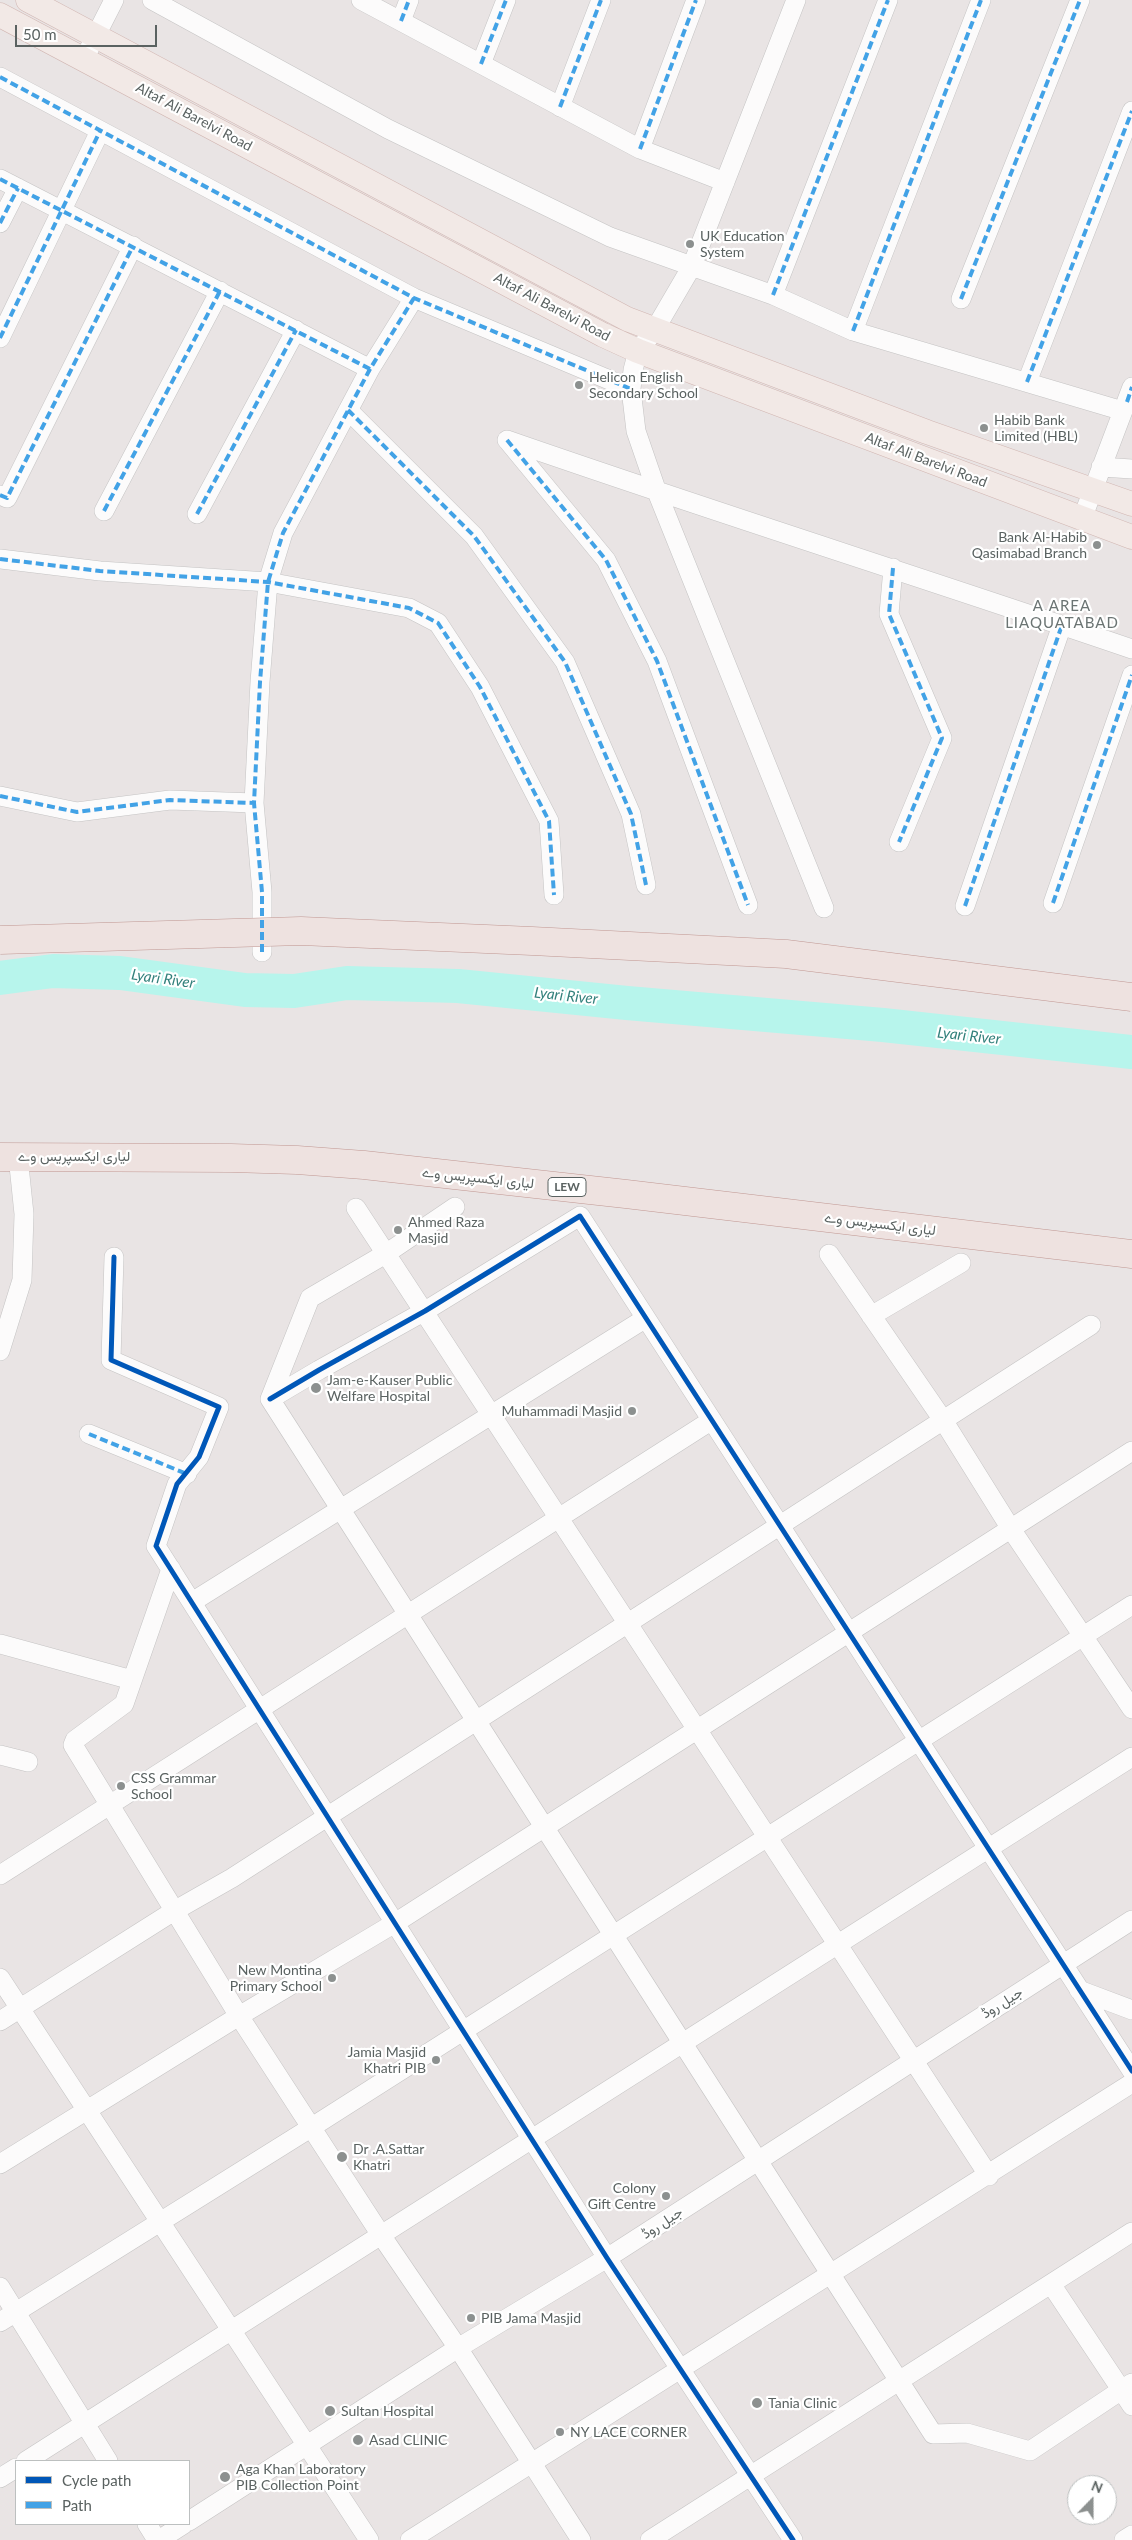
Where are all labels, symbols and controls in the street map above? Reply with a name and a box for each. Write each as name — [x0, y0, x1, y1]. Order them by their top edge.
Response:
scale bar — [18, 15, 160, 47]
text: 50 m — [23, 25, 57, 43]
street label: Altaf Ali Barelvi Road — [133, 79, 255, 155]
place label: UK Education System — [700, 228, 785, 260]
marker: UK Education System — [684, 238, 696, 250]
street label: Altaf Ali Barelvi Road — [491, 269, 613, 345]
place label: Helicon English Secondary School — [589, 369, 698, 402]
marker: Helicon English Secondary School — [573, 379, 585, 391]
place label: Habib Bank Limited (HBL) — [994, 412, 1078, 444]
marker: Habib Bank Limited (HBL) — [978, 422, 990, 434]
street label: Altaf Ali Barelvi Road — [863, 429, 989, 491]
place label: Bank Al-Habib Qasimabad Branch — [972, 529, 1087, 562]
marker: Bank Al-Habib Qasimabad Branch — [1091, 539, 1103, 551]
district label: A AREA LIAQUATABAD — [1004, 597, 1120, 632]
water label: Lyari River — [130, 966, 196, 992]
water label: Lyari River — [533, 984, 599, 1008]
water label: Lyari River — [936, 1024, 1002, 1048]
street label: لیاری ایکسپریس وے — [18, 1148, 130, 1164]
street label: لیاری ایکسپریس وے — [421, 1164, 535, 1192]
road number: LEW — [548, 1178, 586, 1196]
street label: لیاری ایکسپریس وے — [823, 1209, 937, 1239]
place label: Ahmed Raza Masjid — [408, 1214, 485, 1246]
marker: Ahmed Raza Masjid — [392, 1224, 404, 1236]
place label: Jam-e-Kauser Public Welfare Hospital — [327, 1372, 452, 1404]
marker: Jam-e-Kauser Public Welfare Hospital — [309, 1381, 323, 1395]
place label: Muhammadi Masjid — [501, 1403, 622, 1419]
marker: Muhammadi Masjid — [626, 1405, 638, 1417]
place label: CSS Grammar School — [131, 1770, 216, 1802]
marker: CSS Grammar School — [115, 1780, 127, 1792]
place label: New Montina Primary School — [230, 1962, 322, 1994]
marker: New Montina Primary School — [326, 1972, 338, 1984]
street label: جیل روڈ — [978, 1984, 1026, 2022]
place label: Jamia Masjid Khatri PIB — [348, 2044, 426, 2076]
marker: Jamia Masjid Khatri PIB — [430, 2054, 442, 2066]
place label: Dr .A.Sattar Khatri — [353, 2141, 424, 2174]
marker: Dr .A.Sattar Khatri — [335, 2150, 349, 2164]
place label: Colony Gift Centre — [588, 2180, 656, 2212]
marker: Colony Gift Centre — [660, 2190, 672, 2202]
street label: جیل روڈ — [638, 2204, 686, 2242]
place label: PIB Jama Masjid — [481, 2310, 581, 2326]
marker: PIB Jama Masjid — [465, 2312, 477, 2324]
place label: Tania Clinic — [768, 2395, 837, 2411]
marker: Tania Clinic — [750, 2396, 764, 2410]
place label: Sultan Hospital — [341, 2403, 434, 2419]
marker: Sultan Hospital — [323, 2404, 337, 2418]
place label: NY LACE CORNER — [570, 2424, 687, 2440]
marker: NY LACE CORNER — [554, 2426, 566, 2438]
place label: Asad CLINIC — [369, 2432, 447, 2448]
marker: Asad CLINIC — [351, 2433, 365, 2447]
legend — [15, 2460, 190, 2525]
place label: Aga Khan Laboratory PIB Collection Point — [236, 2461, 366, 2494]
marker: Aga Khan Laboratory PIB Collection Point — [218, 2470, 232, 2484]
text: Cycle path — [62, 2471, 131, 2489]
north arrow — [1067, 2475, 1117, 2525]
text: N — [1089, 2477, 1106, 2496]
text: Path — [62, 2496, 92, 2514]

